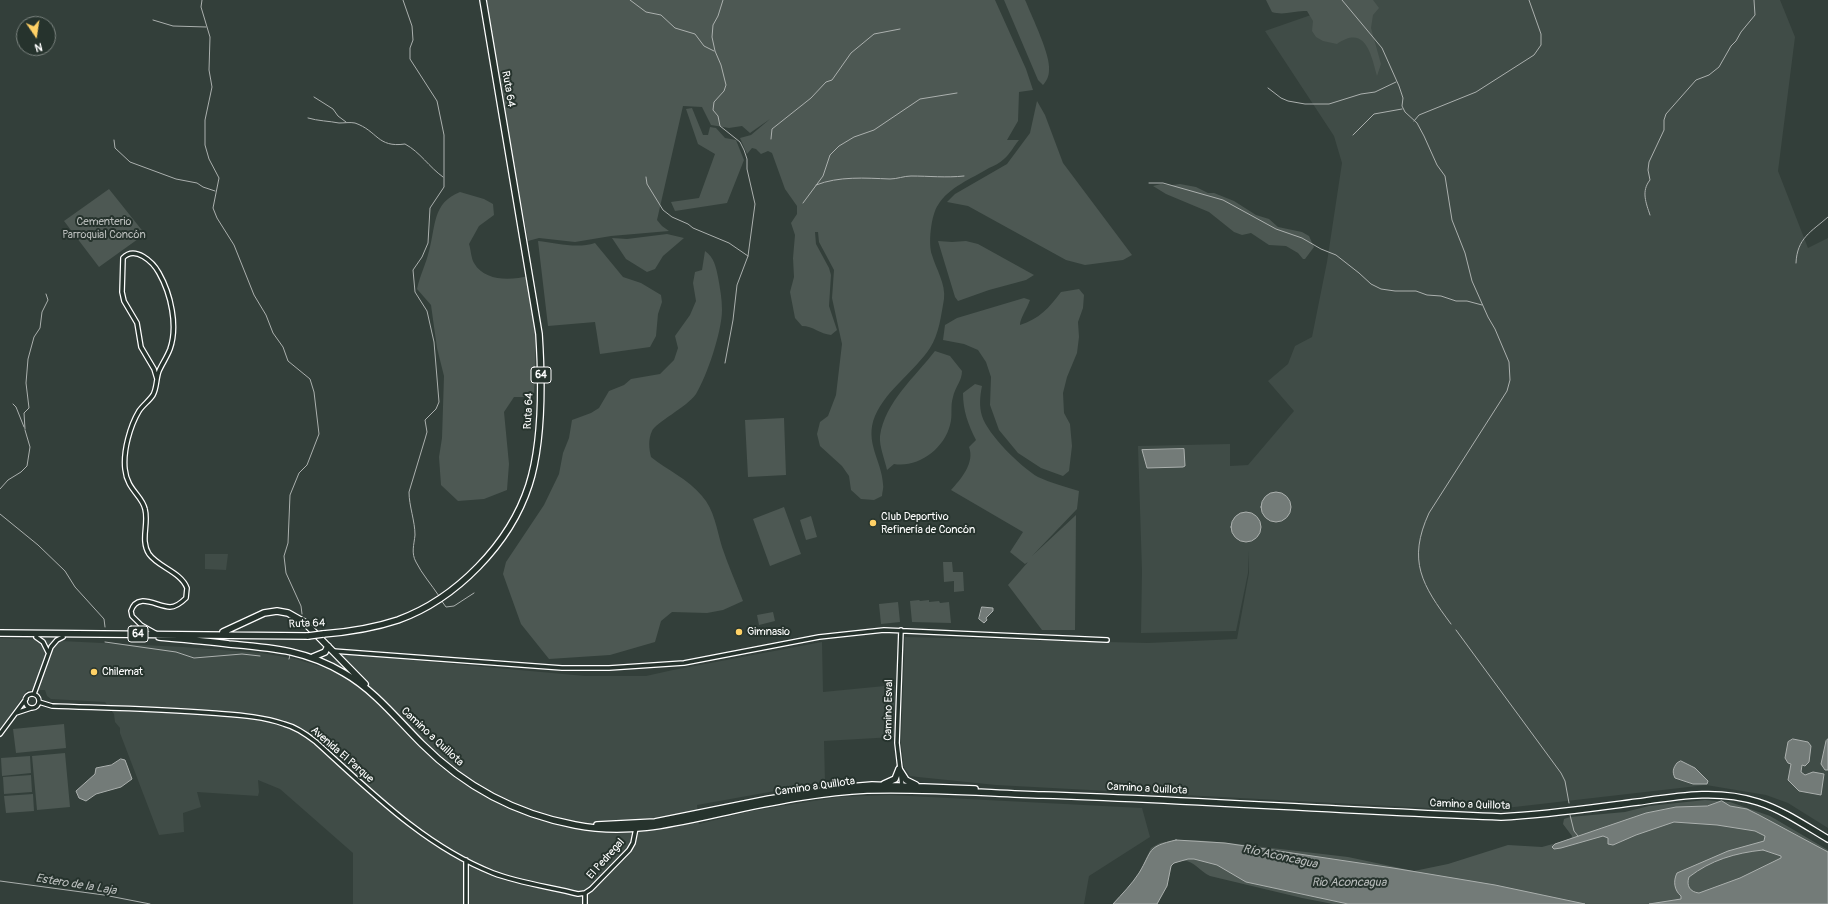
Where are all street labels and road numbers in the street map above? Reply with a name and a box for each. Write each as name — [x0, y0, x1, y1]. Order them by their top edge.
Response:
street label: Ruta 64 — [498, 70, 518, 108]
road number: 64 — [531, 367, 551, 383]
street label: Ruta 64 — [521, 392, 537, 430]
street label: Ruta 64 — [288, 617, 326, 631]
road number: 64 — [128, 626, 148, 642]
street label: Camino Esval — [882, 679, 896, 741]
street label: Camino a Quillota — [398, 705, 466, 769]
street label: Avenida El Parque — [308, 724, 376, 786]
street label: Camino a Quillota — [774, 775, 856, 799]
street label: Camino a Quillota — [1106, 780, 1188, 798]
street label: Camino a Quillota — [1429, 797, 1511, 813]
street label: El Pedregal — [584, 836, 628, 882]

